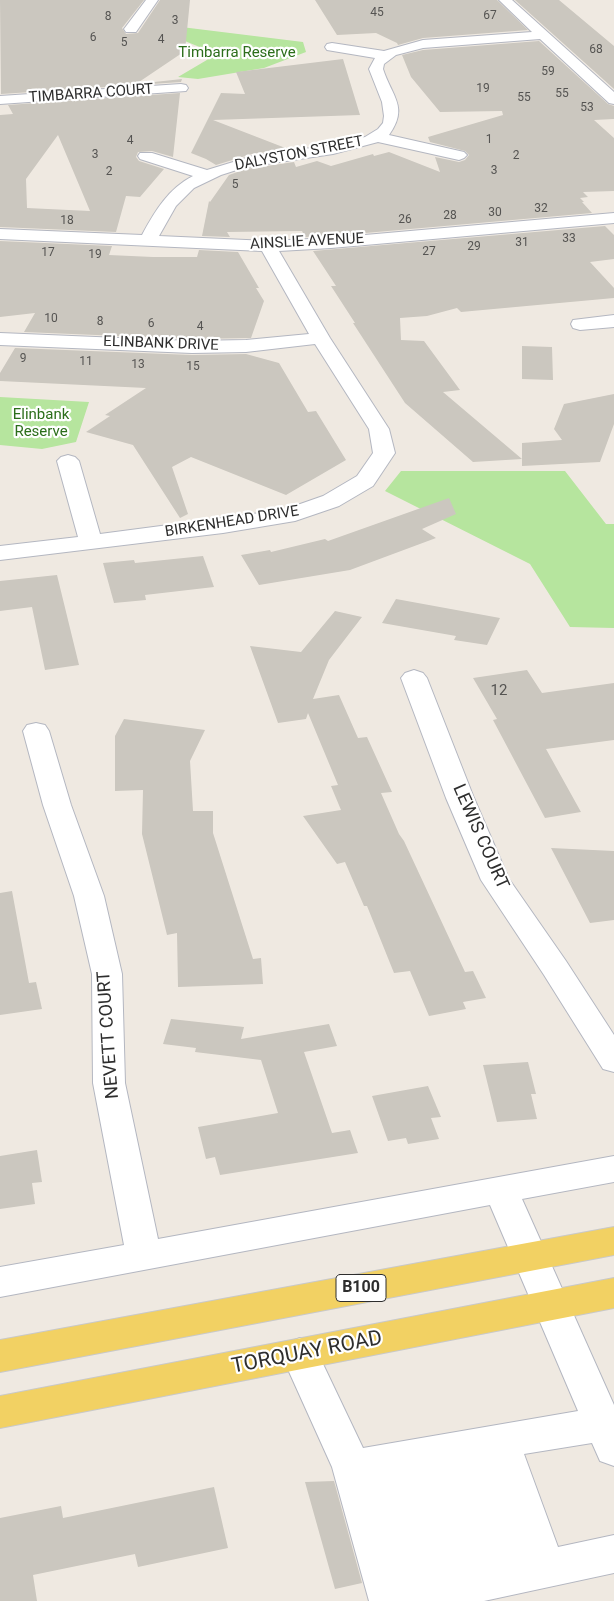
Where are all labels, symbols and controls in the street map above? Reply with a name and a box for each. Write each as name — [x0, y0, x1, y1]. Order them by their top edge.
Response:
house number: 45 — [370, 6, 384, 20]
house number: 67 — [483, 9, 497, 23]
house number: 8 — [105, 10, 111, 24]
house number: 3 — [172, 14, 178, 28]
house number: 6 — [90, 31, 96, 45]
house number: 4 — [158, 33, 164, 47]
house number: 5 — [121, 36, 127, 50]
house number: 68 — [589, 43, 603, 57]
park label: Timbarra Reserve — [178, 44, 296, 62]
house number: 59 — [541, 65, 555, 79]
street label: TIMBARRA COURT — [28, 81, 154, 107]
house number: 19 — [476, 82, 490, 96]
house number: 55 — [555, 87, 569, 101]
house number: 55 — [517, 91, 531, 105]
house number: 53 — [580, 101, 594, 115]
street label: DALYSTON STREET — [233, 133, 365, 175]
house number: 1 — [486, 133, 492, 147]
house number: 4 — [127, 134, 133, 148]
house number: 3 — [92, 148, 98, 162]
house number: 2 — [513, 149, 519, 163]
house number: 3 — [491, 164, 497, 178]
house number: 2 — [106, 165, 112, 179]
house number: 5 — [232, 178, 238, 192]
house number: 32 — [534, 202, 548, 216]
house number: 30 — [488, 206, 502, 220]
house number: 28 — [443, 209, 457, 223]
house number: 26 — [398, 213, 412, 227]
house number: 18 — [60, 214, 74, 228]
street label: AINSLIE AVENUE — [250, 230, 364, 254]
house number: 33 — [562, 232, 576, 246]
house number: 31 — [515, 236, 529, 250]
house number: 29 — [467, 240, 481, 254]
house number: 27 — [422, 245, 436, 259]
house number: 17 — [41, 246, 55, 260]
house number: 19 — [88, 248, 102, 262]
house number: 10 — [44, 312, 58, 326]
house number: 8 — [97, 315, 103, 329]
house number: 6 — [148, 317, 154, 331]
house number: 4 — [197, 320, 203, 334]
street label: ELINBANK DRIVE — [103, 333, 219, 355]
house number: 9 — [20, 352, 26, 366]
house number: 11 — [79, 355, 93, 369]
house number: 13 — [131, 358, 145, 372]
house number: 15 — [186, 360, 200, 374]
park label: Elinbank Reserve — [13, 406, 69, 441]
street label: BIRKENHEAD DRIVE — [164, 503, 300, 541]
house number: 12 — [491, 682, 507, 700]
street label: LEWIS COURT — [447, 781, 513, 893]
street label: NEVETT COURT — [94, 970, 124, 1100]
road number: B100 — [336, 1275, 386, 1302]
street label: TORQUAY ROAD — [230, 1326, 384, 1380]

